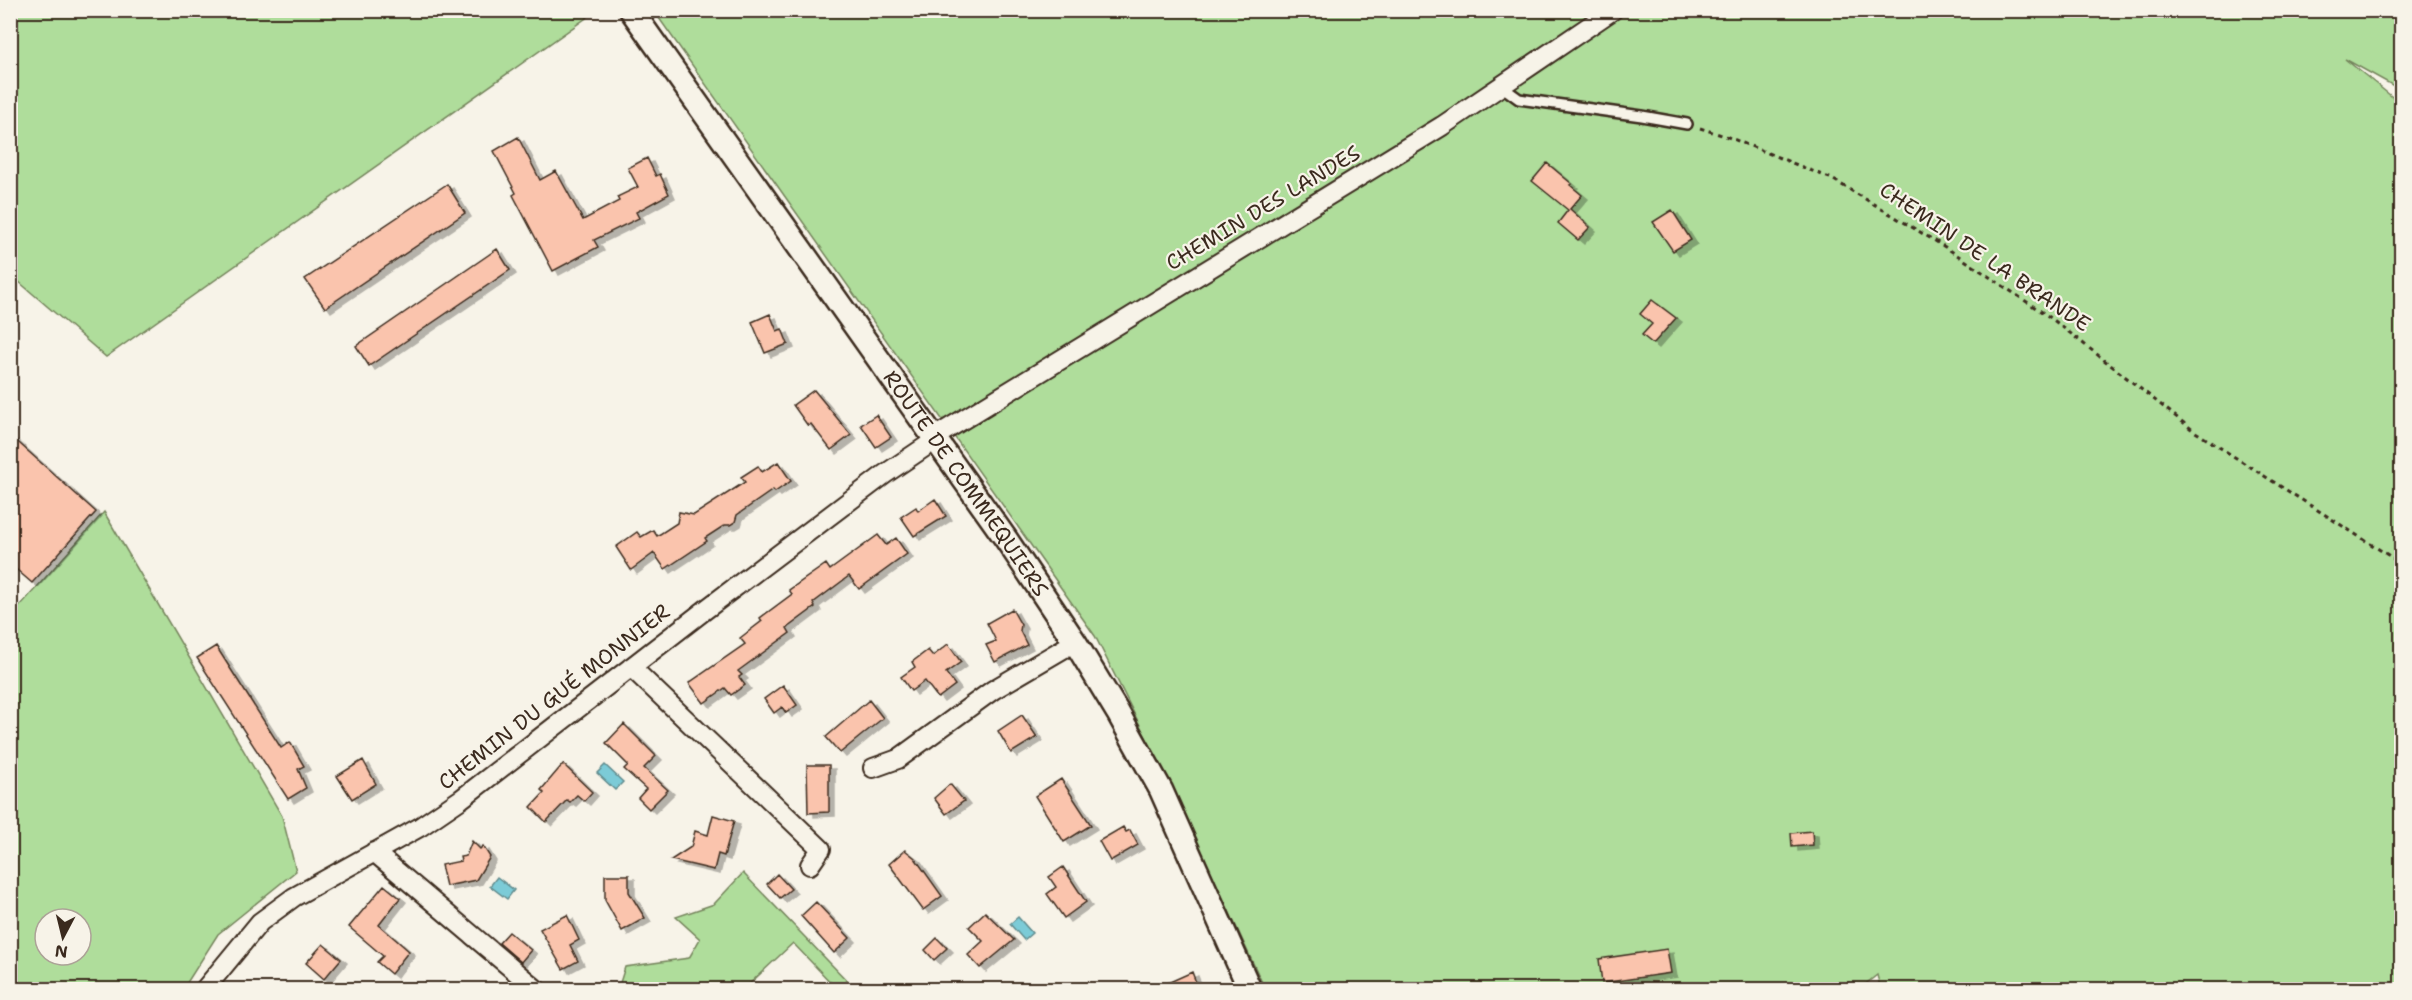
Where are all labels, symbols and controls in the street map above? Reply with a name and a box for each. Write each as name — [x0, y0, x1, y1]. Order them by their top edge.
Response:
street label: CHEMIN DES LANDES — [1161, 139, 1365, 277]
street label: CHEMIN DE LA BRANDE — [1874, 176, 2096, 338]
street label: ROUTE DE COMMEQUIERS — [877, 365, 1055, 602]
street label: CHEMIN DU GUÉ MONNIER — [432, 597, 676, 796]
north arrow — [33, 907, 93, 967]
text: N — [54, 940, 69, 963]

